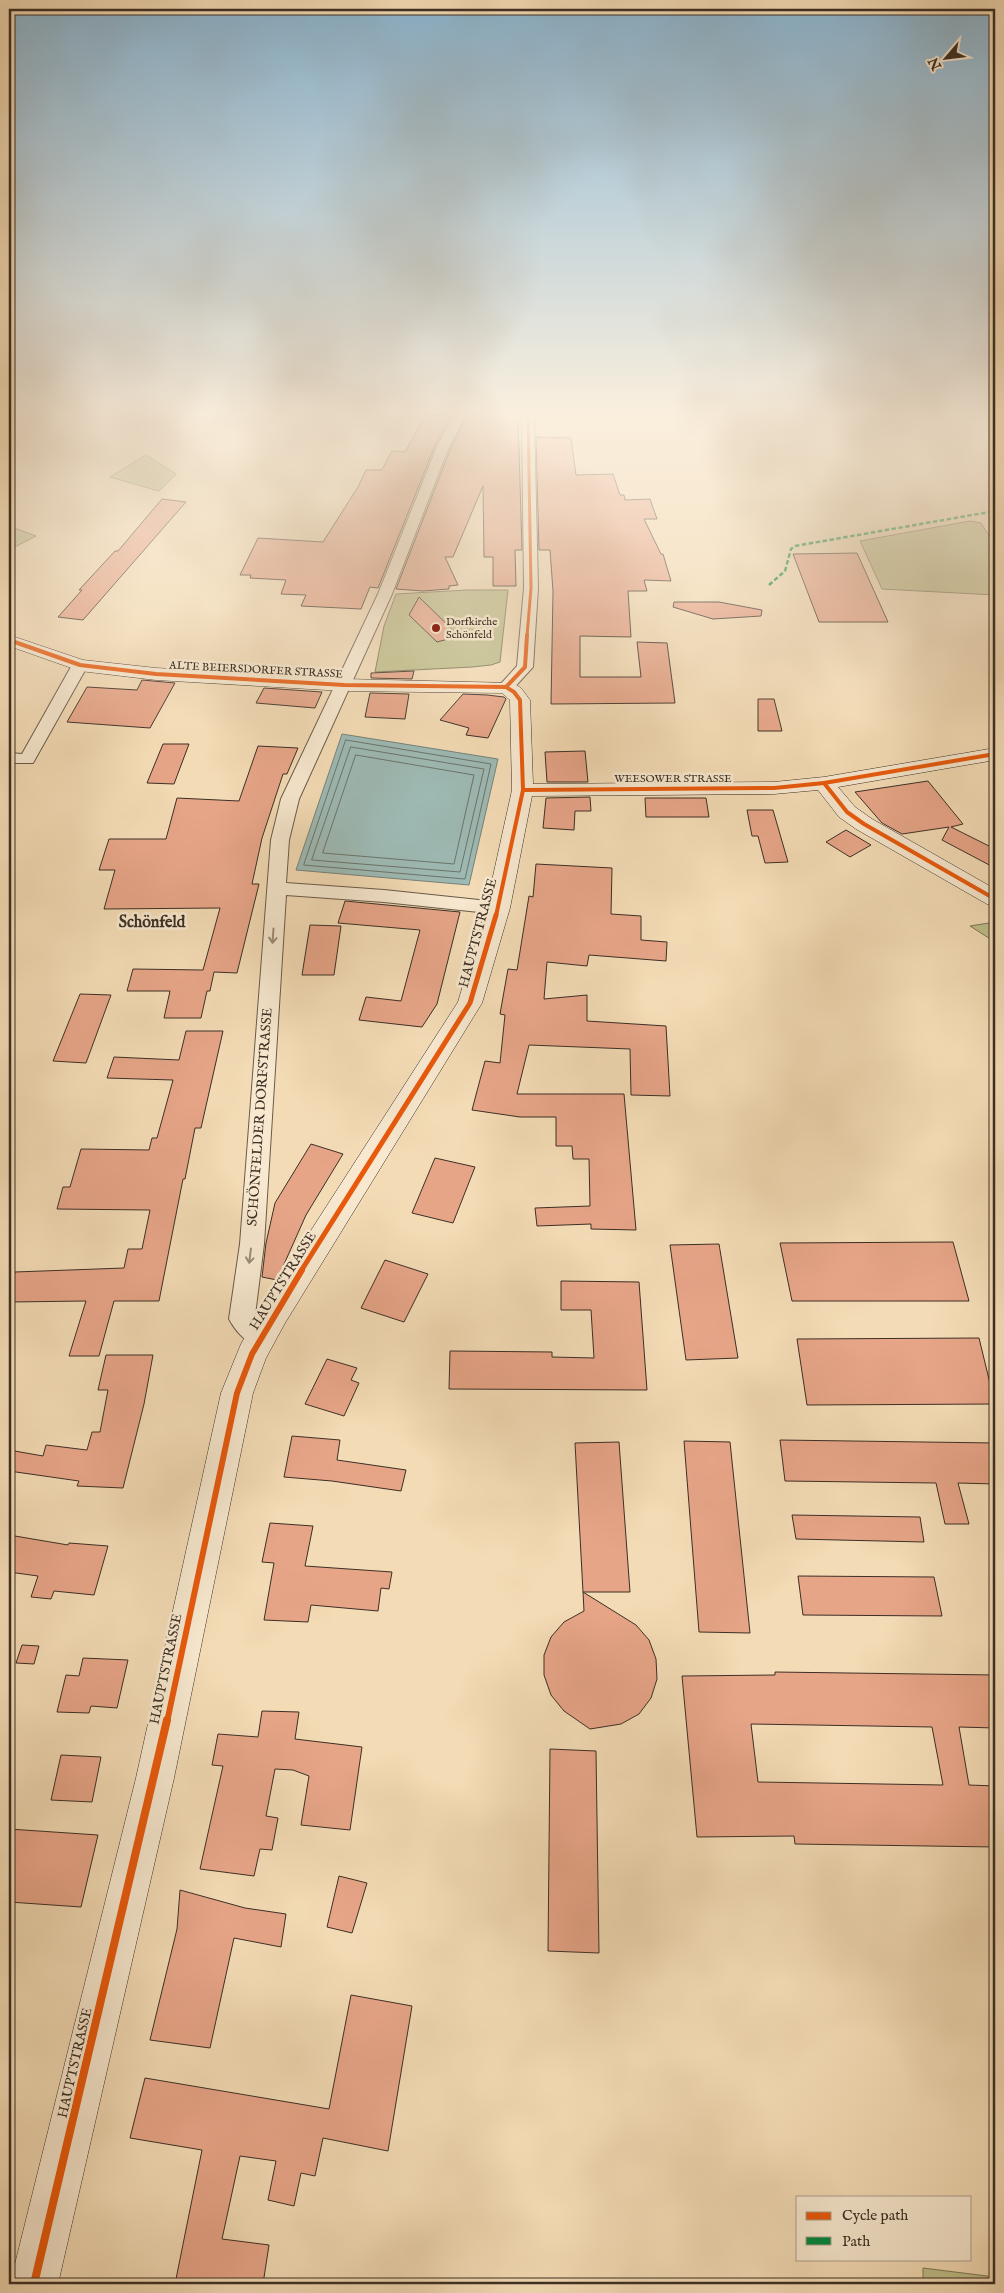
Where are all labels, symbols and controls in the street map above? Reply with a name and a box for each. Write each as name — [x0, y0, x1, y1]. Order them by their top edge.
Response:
north arrow — [922, 32, 972, 82]
text: N — [925, 54, 947, 74]
place label: Dorfkirche Schönfeld — [446, 615, 497, 642]
marker: Dorfkirche Schönfeld — [430, 622, 442, 634]
street label: ALTE BEIERSDORFER STRASSE — [168, 658, 344, 682]
street label: WEESOWER STRASSE — [614, 772, 732, 786]
street label: HAUPTSTRASSE — [455, 876, 501, 990]
district label: Schönfeld — [119, 913, 186, 933]
one-way arrow — [268, 928, 277, 944]
street label: SCHÖNFELDER DORFSTRASSE — [242, 1007, 277, 1227]
street label: HAUPTSTRASSE — [245, 1228, 321, 1334]
one-way arrow — [245, 1247, 255, 1263]
street label: HAUPTSTRASSE — [145, 1612, 187, 1726]
street label: HAUPTSTRASSE — [54, 2006, 97, 2120]
legend — [796, 2196, 972, 2260]
text: Cycle path — [842, 2206, 908, 2225]
text: Path — [842, 2232, 870, 2251]

